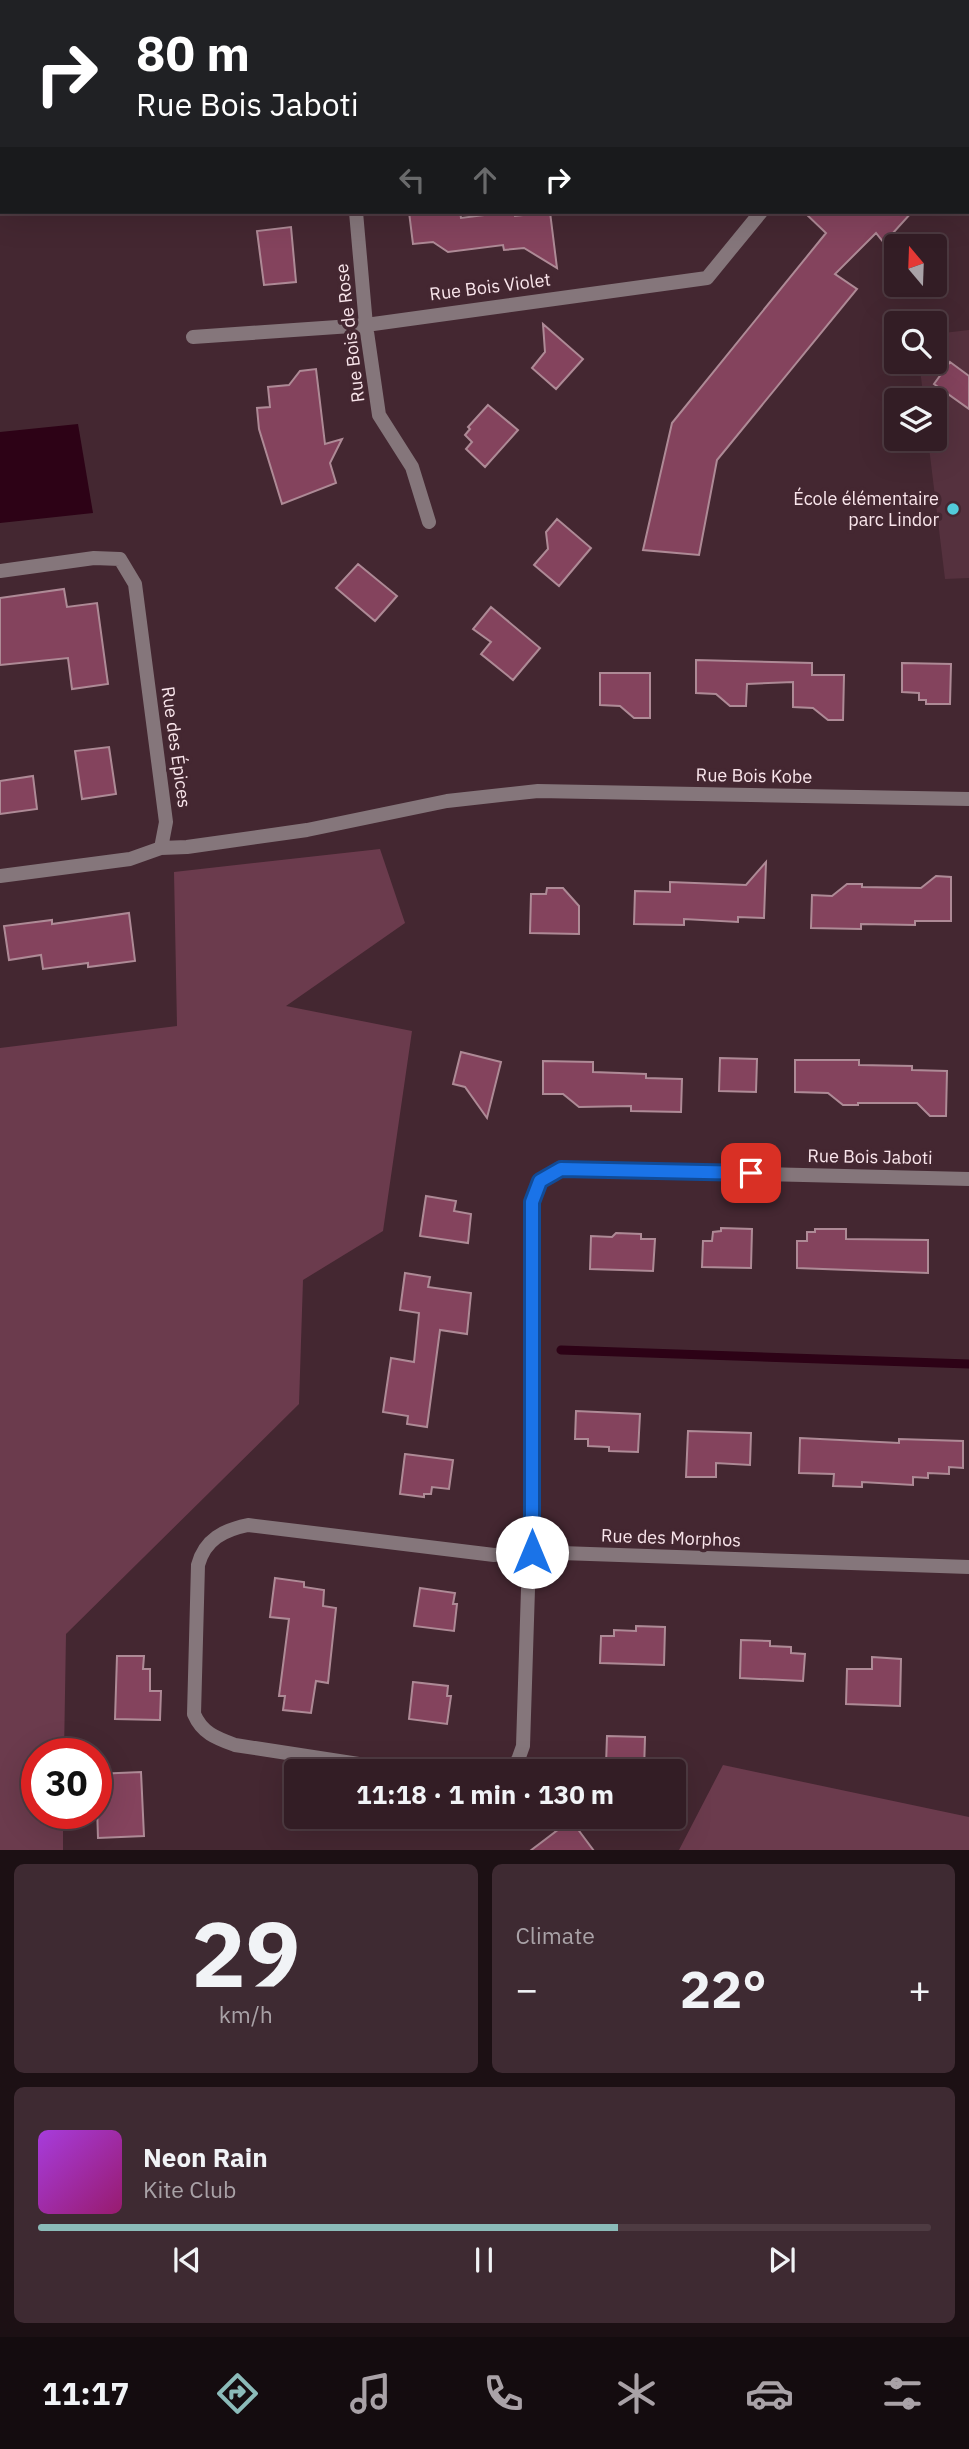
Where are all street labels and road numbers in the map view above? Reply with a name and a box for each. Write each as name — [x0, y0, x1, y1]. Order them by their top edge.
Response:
street label: Rue Bois de Rose — [330, 262, 369, 404]
street label: Rue Bois Violet — [428, 268, 552, 305]
street label: Rue des Épices — [157, 685, 196, 809]
street label: Rue Bois Kobe — [696, 763, 813, 788]
street label: Rue Bois Jaboti — [807, 1144, 933, 1169]
street label: Rue des Morphos — [601, 1524, 741, 1551]

